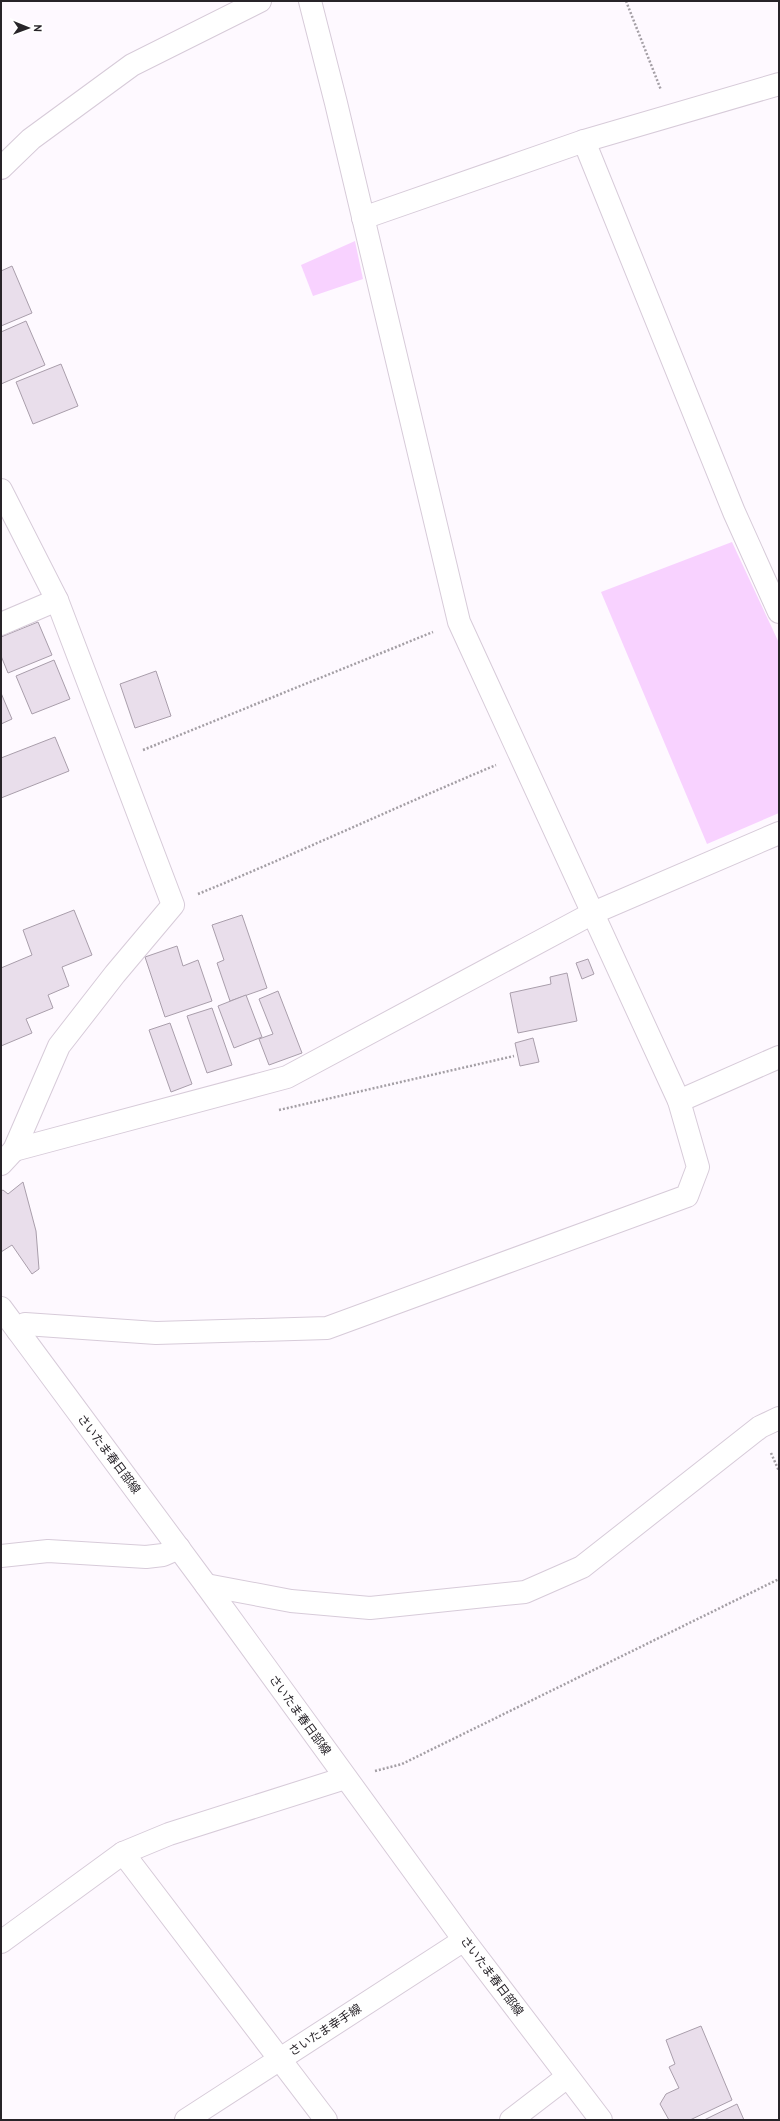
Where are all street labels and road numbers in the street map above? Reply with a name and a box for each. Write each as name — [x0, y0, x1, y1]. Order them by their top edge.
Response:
street label: さいたま春日部線 — [75, 1411, 144, 1496]
street label: さいたま春日部線 — [266, 1672, 335, 1758]
street label: さいたま春日部線 — [458, 1933, 527, 2018]
street label: さいたま幸手線 — [286, 2001, 364, 2059]

